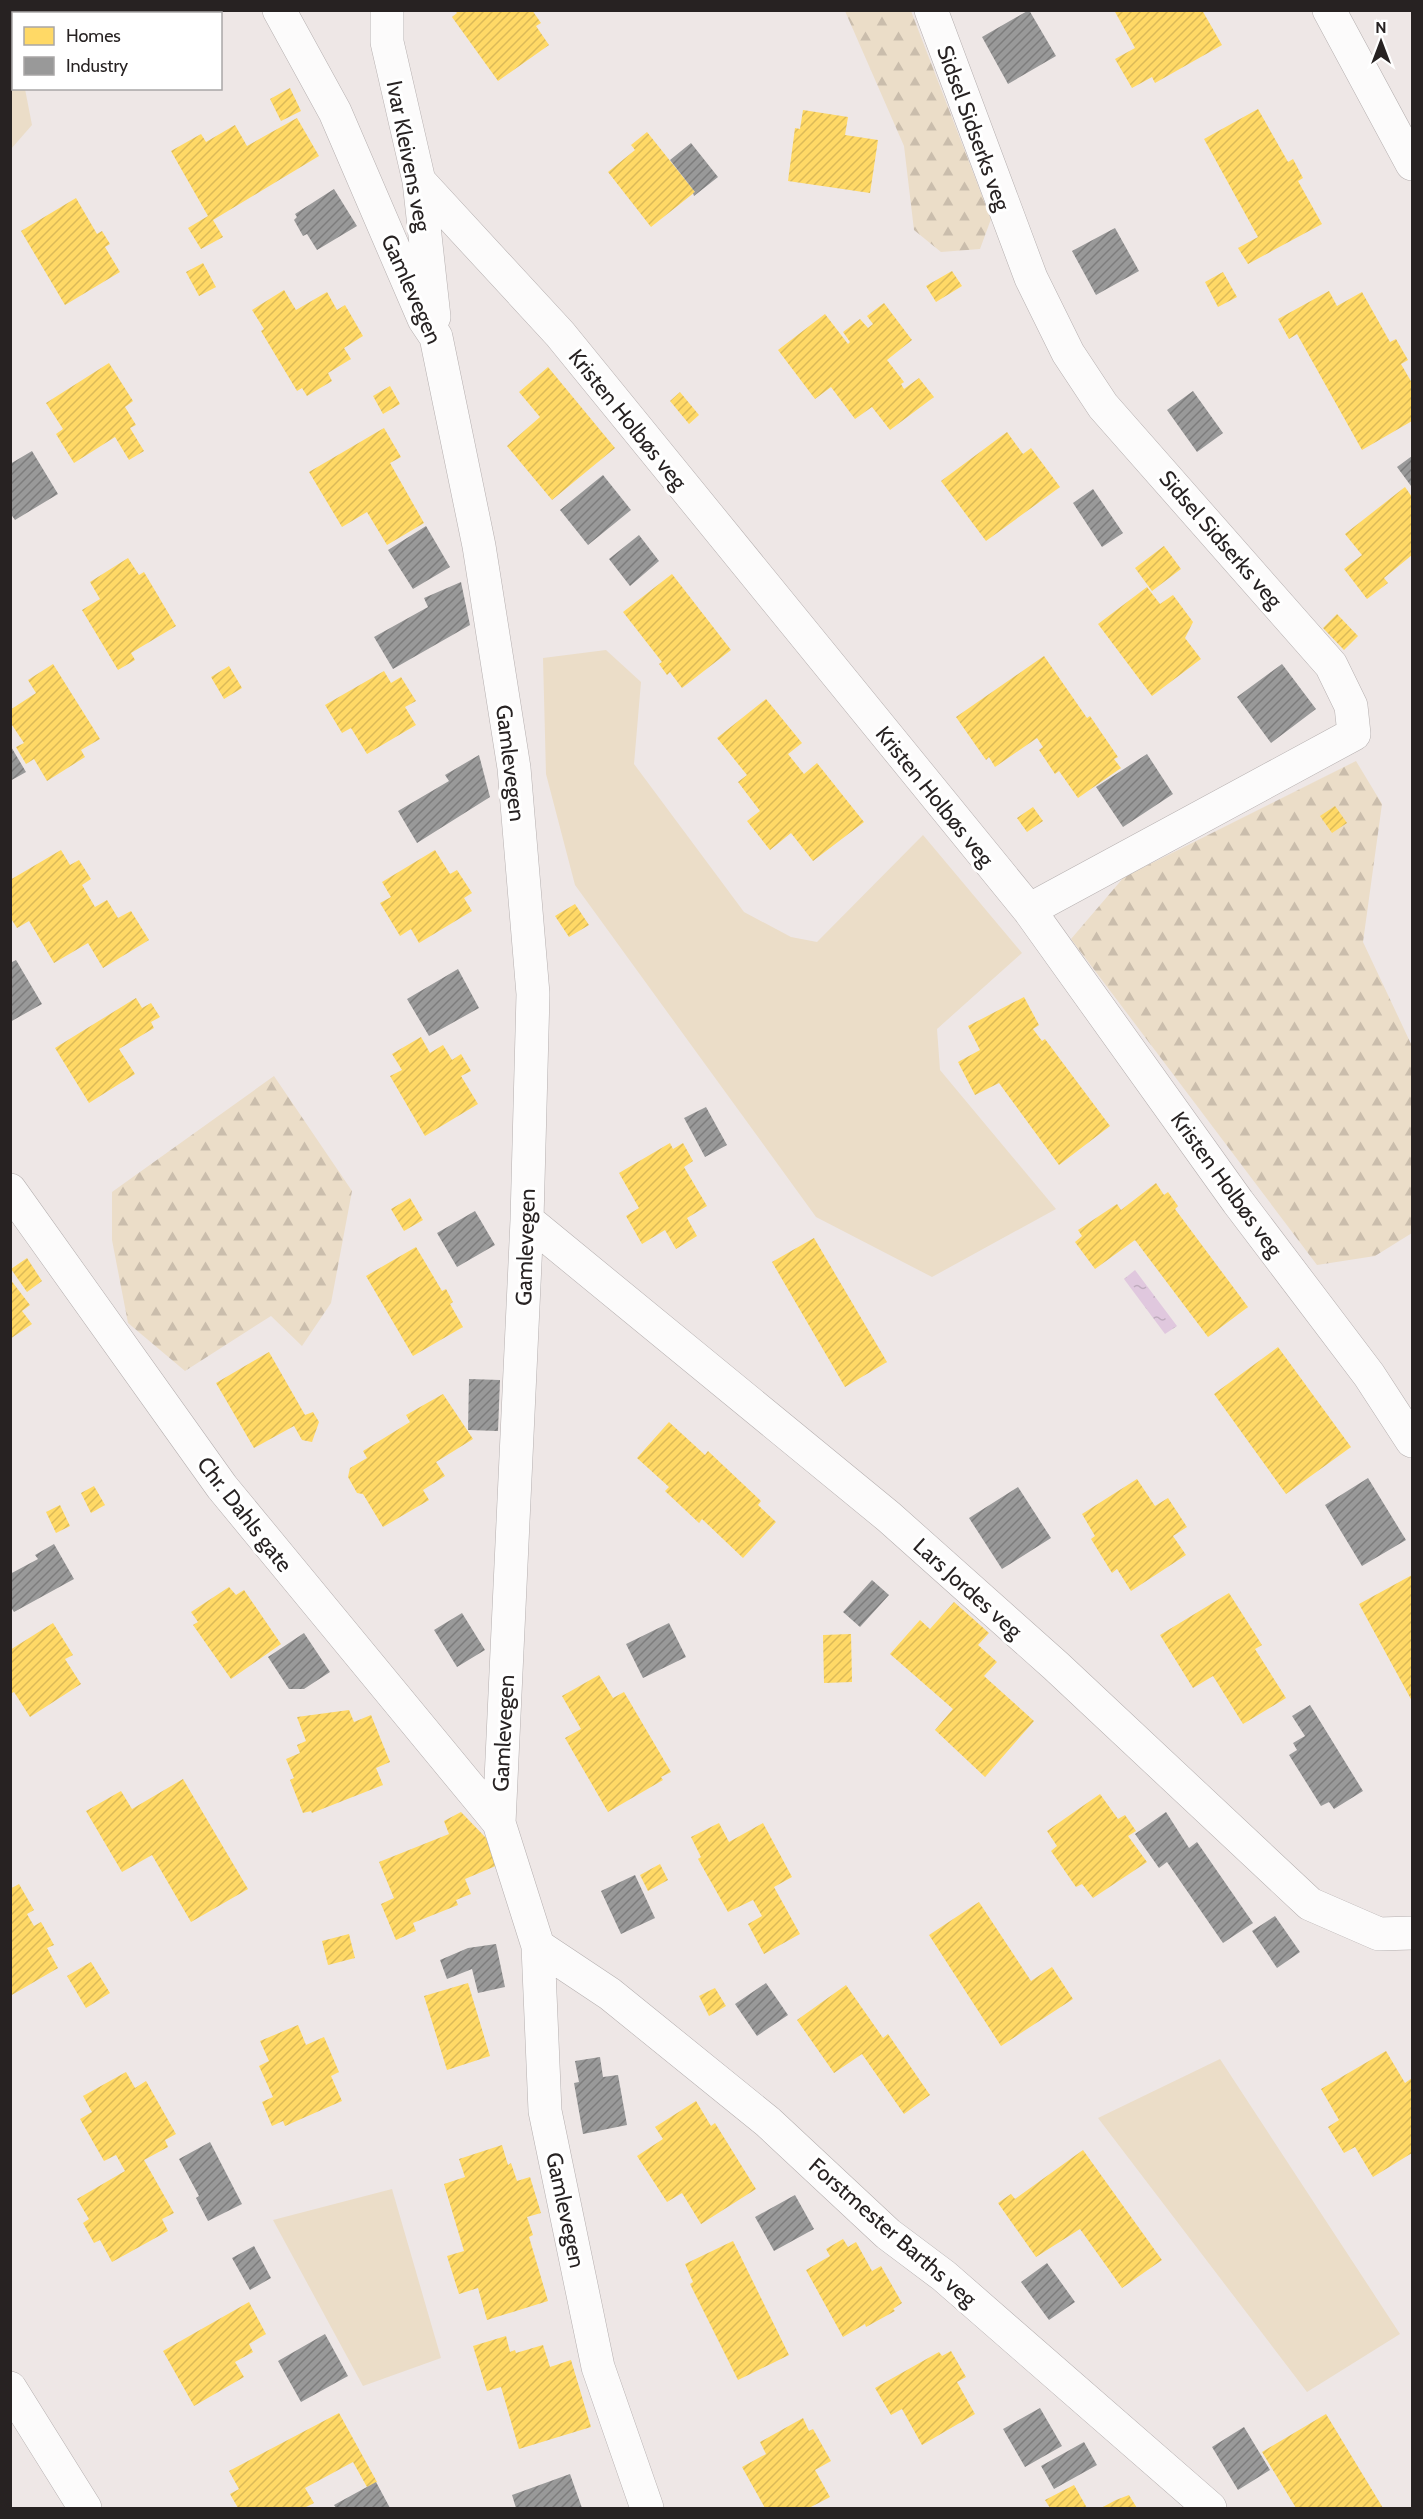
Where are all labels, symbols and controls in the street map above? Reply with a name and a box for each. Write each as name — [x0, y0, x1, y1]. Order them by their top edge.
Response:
legend — [12, 12, 222, 90]
north arrow — [1351, 12, 1411, 72]
text: N — [1375, 18, 1387, 37]
text: Homes — [66, 25, 121, 47]
street label: Sidsel Sidserks veg — [931, 42, 1016, 215]
text: Industry — [66, 55, 128, 77]
street label: Ivar Kleivens veg — [381, 78, 437, 235]
street label: Gamlevegen — [375, 230, 448, 348]
street label: Kristen Holbøs veg — [563, 344, 693, 496]
street label: Sidsel Sidserks veg — [1153, 465, 1288, 615]
street label: Gamlevegen — [490, 703, 531, 823]
street label: Kristen Holbøs veg — [870, 721, 1000, 873]
street label: Kristen Holbøs veg — [1165, 1106, 1289, 1263]
street label: Gamlevegen — [510, 1188, 541, 1306]
street label: Chr. Dahls gate — [191, 1451, 298, 1577]
street label: Lars Jordes veg — [908, 1532, 1028, 1645]
street label: Gamlevegen — [487, 1674, 520, 1792]
street label: Gamlevegen — [540, 2150, 591, 2270]
street label: Forstmester Barths veg — [803, 2152, 983, 2313]

